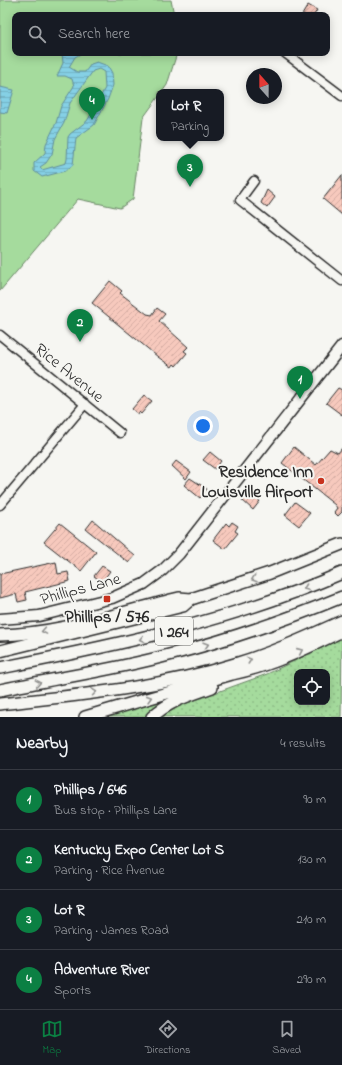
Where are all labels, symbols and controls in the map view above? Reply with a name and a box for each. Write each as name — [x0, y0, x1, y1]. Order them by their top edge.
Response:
search box — [12, 12, 330, 56]
icon: search — [26, 23, 48, 45]
text: Search here — [58, 23, 130, 45]
north arrow — [246, 68, 282, 104]
pin: 4 — [79, 87, 105, 120]
popup — [156, 89, 224, 141]
text: Lot R — [171, 95, 201, 117]
text: Parking — [171, 117, 209, 136]
pin: 3 — [177, 154, 203, 187]
pin: 2 — [67, 309, 93, 342]
street label: Rice Avenue — [29, 337, 109, 409]
pin: 1 — [287, 366, 313, 399]
your location — [193, 416, 213, 436]
place label: Residence Inn Louisville Airport — [201, 460, 314, 505]
marker: Residence Inn Louisville Airport — [316, 476, 326, 486]
street label: Phillips Lane — [37, 567, 124, 612]
one-way arrow — [250, 574, 257, 582]
one-way arrow — [302, 583, 309, 591]
marker: Phillips / 576 — [102, 594, 112, 604]
place label: Phillips / 576 — [65, 605, 150, 630]
road number: I 264 — [155, 617, 193, 645]
one-way arrow — [41, 626, 47, 634]
one-way arrow — [139, 634, 145, 642]
one-way arrow — [202, 641, 209, 650]
one-way arrow — [295, 648, 303, 656]
one-way arrow — [245, 656, 252, 665]
map controls — [294, 669, 330, 705]
button: locate — [294, 669, 330, 705]
one-way arrow — [35, 679, 41, 687]
one-way arrow — [91, 688, 97, 697]
one-way arrow — [146, 694, 153, 703]
text: Nearby — [16, 731, 68, 756]
text: 4 results — [280, 734, 326, 753]
text: Phillips / 646 — [54, 779, 127, 801]
text: 1 — [27, 790, 31, 809]
text: 90 m — [303, 790, 326, 809]
text: Bus stop · Phillips Lane — [54, 801, 177, 820]
text: Kentucky Expo Center Lot S — [54, 839, 224, 861]
text: 2 — [26, 850, 32, 869]
text: 130 m — [298, 850, 326, 869]
text: Parking · Rice Avenue — [54, 861, 165, 880]
text: Lot R — [54, 899, 84, 921]
text: 3 — [26, 910, 32, 929]
text: 210 m — [296, 910, 326, 929]
text: Parking · James Road — [54, 921, 169, 940]
text: Adventure River — [54, 959, 149, 981]
text: 4 — [26, 970, 32, 989]
text: 290 m — [297, 970, 326, 989]
text: Sports — [54, 981, 91, 1000]
tab: Map — [41, 1018, 63, 1058]
tab: Directions — [145, 1018, 190, 1058]
tab: Saved — [272, 1018, 301, 1058]

